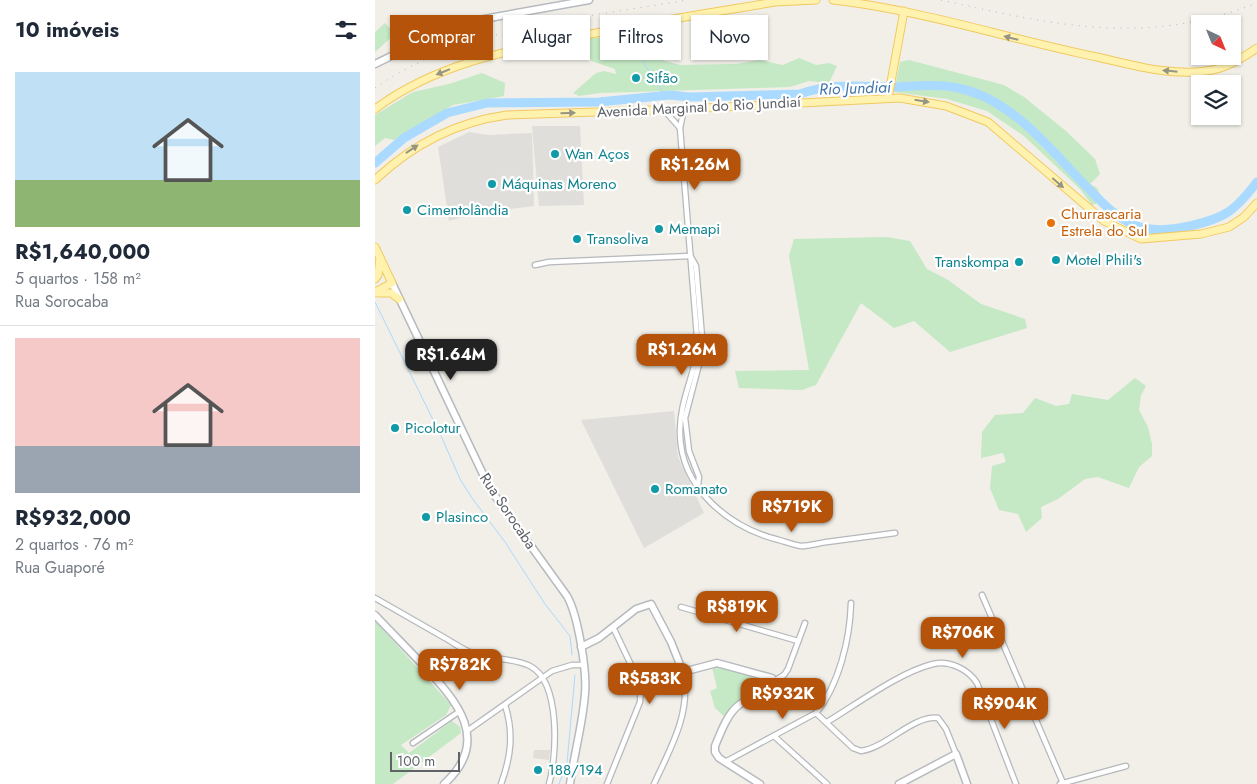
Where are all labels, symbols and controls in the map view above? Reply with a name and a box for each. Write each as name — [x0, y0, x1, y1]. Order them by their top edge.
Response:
text: 10 imóveis — [15, 15, 119, 45]
chip: Comprar — [390, 15, 493, 60]
chip: Alugar — [503, 15, 590, 60]
chip: Filtros — [600, 15, 681, 60]
chip: Novo — [691, 15, 768, 60]
north arrow — [1191, 15, 1241, 65]
map controls — [1191, 15, 1241, 125]
icon: filters — [332, 16, 360, 44]
one-way arrow — [1004, 34, 1019, 42]
place label: Sifão — [646, 67, 678, 89]
one-way arrow — [1162, 67, 1178, 75]
one-way arrow — [435, 69, 450, 76]
marker: Sifão — [630, 72, 642, 84]
water label: Rio Jundiaí — [819, 75, 893, 101]
button: layers — [1191, 75, 1241, 125]
street label: Avenida Marginal do Rio Jundiaí — [596, 91, 803, 123]
one-way arrow — [914, 98, 930, 106]
icon: home — [143, 105, 233, 195]
one-way arrow — [560, 109, 576, 117]
place label: Wan Aços — [565, 143, 629, 165]
one-way arrow — [406, 145, 419, 154]
marker: Wan Aços — [549, 148, 561, 160]
pin: R$1.26M — [649, 148, 741, 191]
text: R$1.26M — [660, 153, 730, 176]
place label: Máquinas Moreno — [502, 173, 616, 195]
one-way arrow — [1052, 177, 1064, 189]
marker: Máquinas Moreno — [486, 178, 498, 190]
place label: Cimentolândia — [417, 199, 509, 221]
place label: Churrascaria Estrela do Sul — [1061, 203, 1148, 242]
marker: Cimentolândia — [401, 204, 413, 216]
marker: Churrascaria Estrela do Sul — [1045, 217, 1057, 229]
place label: Memapi — [669, 218, 720, 240]
marker: Memapi — [653, 223, 665, 235]
place label: Transoliva — [587, 228, 648, 250]
marker: Transoliva — [571, 233, 583, 245]
text: R$1,640,000 — [15, 237, 150, 267]
place label: Motel Phili's — [1066, 249, 1142, 271]
place label: Transkompa — [935, 251, 1009, 273]
marker: Motel Phili's — [1050, 254, 1062, 266]
marker: Transkompa — [1013, 256, 1025, 268]
text: 5 quartos · 158 m² — [15, 267, 141, 290]
text: Rua Sorocaba — [15, 290, 109, 313]
pin: R$1.26M — [636, 334, 728, 376]
pin: R$1.64M — [405, 338, 497, 381]
text: R$1.26M — [647, 338, 717, 361]
text: R$1.64M — [416, 343, 486, 366]
icon: home — [143, 370, 233, 460]
place label: Picolotur — [405, 417, 462, 439]
marker: Picolotur — [389, 422, 401, 434]
street label: Rua Sorocaba — [474, 469, 542, 553]
place label: Romanato — [665, 478, 727, 500]
marker: Romanato — [649, 483, 661, 495]
pin: R$719K — [751, 490, 833, 533]
text: R$719K — [762, 495, 822, 518]
text: R$932,000 — [15, 503, 131, 533]
place label: Plasinco — [436, 506, 488, 528]
marker: Plasinco — [420, 511, 432, 523]
text: 2 quartos · 76 m² — [15, 533, 133, 556]
text: Rua Guaporé — [15, 556, 105, 579]
pin: R$819K — [696, 590, 778, 633]
text: R$819K — [707, 595, 767, 618]
pin: R$706K — [922, 616, 1004, 659]
text: R$706K — [932, 621, 994, 644]
pin: R$782K — [419, 648, 501, 691]
text: R$782K — [429, 653, 491, 676]
pin: R$583K — [609, 662, 691, 705]
text: R$583K — [619, 667, 681, 690]
pin: R$932K — [742, 678, 824, 720]
text: R$932K — [752, 682, 814, 705]
pin: R$904K — [964, 688, 1046, 730]
text: R$904K — [973, 692, 1037, 715]
scale bar — [390, 749, 460, 772]
text: 100 m — [397, 751, 435, 771]
place label: 188/194 — [548, 759, 603, 781]
marker: 188/194 — [532, 764, 544, 776]

